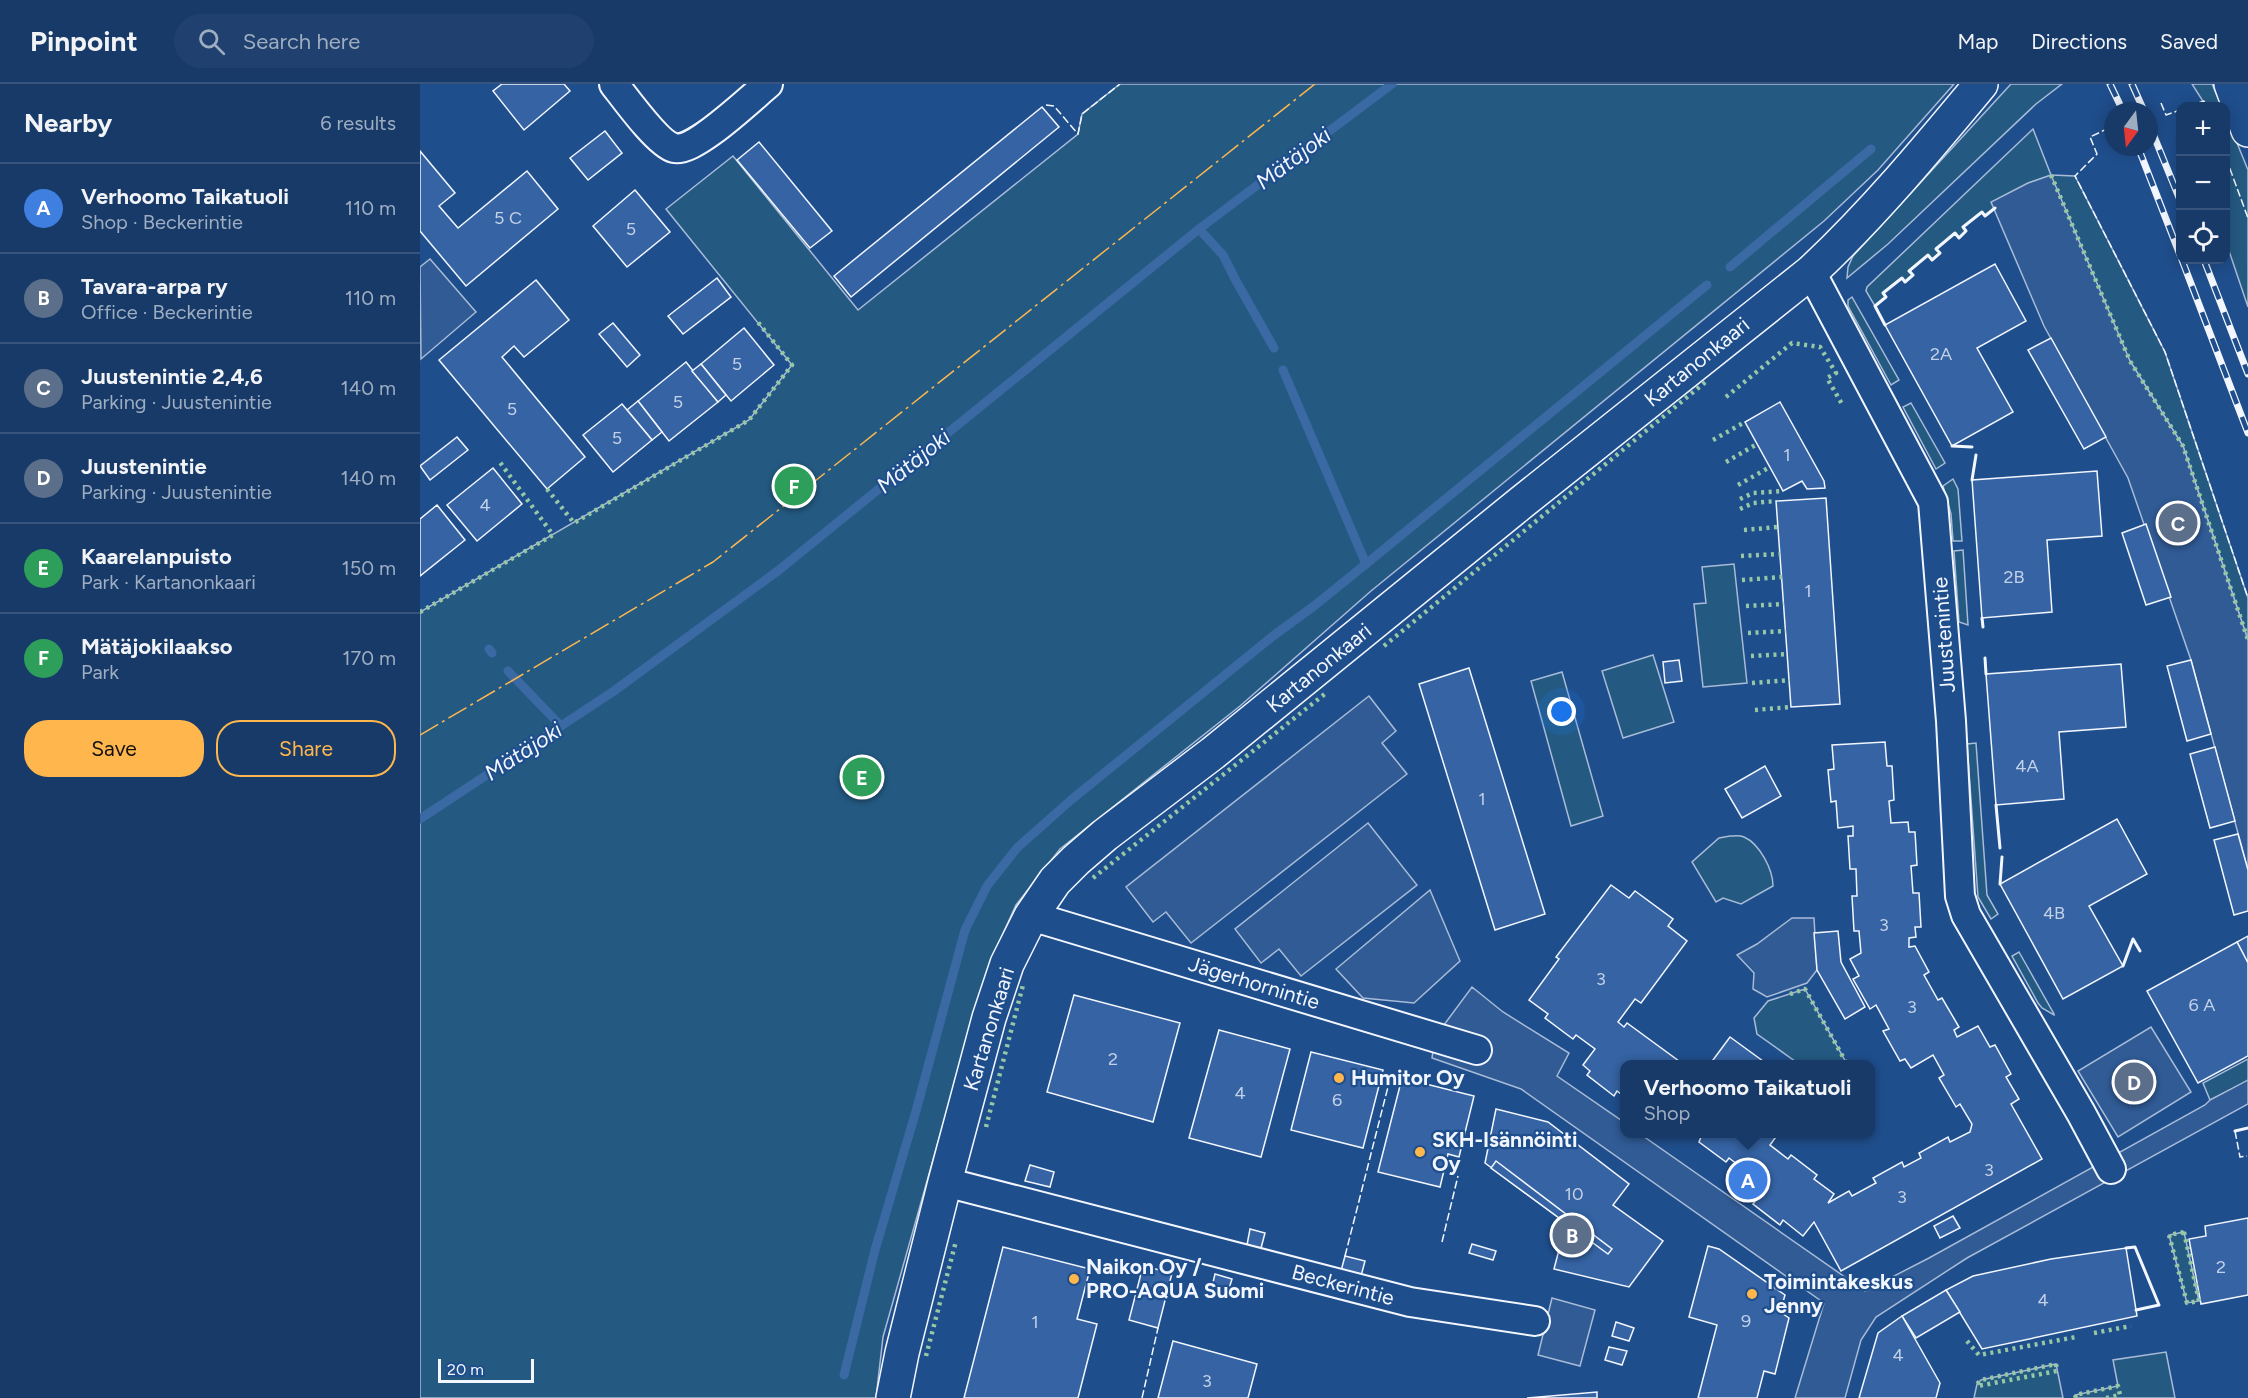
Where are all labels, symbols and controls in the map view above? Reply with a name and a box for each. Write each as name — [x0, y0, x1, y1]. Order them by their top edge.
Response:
search box — [174, 14, 594, 68]
text: Pinpoint — [30, 24, 138, 58]
icon: search — [195, 25, 228, 58]
text: Search here — [243, 28, 360, 55]
text: Map — [1957, 29, 1998, 54]
text: Directions — [2031, 29, 2127, 54]
text: Saved — [2160, 29, 2218, 54]
north arrow — [2104, 102, 2158, 156]
map controls — [2176, 102, 2230, 264]
button: + — [2176, 102, 2230, 156]
text: Nearby — [24, 107, 112, 139]
text: 6 results — [320, 111, 396, 135]
water label: Mätäjoki — [1250, 121, 1337, 195]
button: − — [2176, 156, 2230, 210]
text: Verhoomo Taikatuoli — [81, 183, 289, 210]
text: A — [36, 196, 51, 220]
text: 110 m — [345, 196, 396, 220]
house number: 5 C — [494, 207, 522, 229]
text: Shop · Beckerintie — [81, 210, 243, 234]
button: locate — [2176, 210, 2230, 264]
house number: 5 — [626, 218, 636, 240]
text: Tavara-arpa ry — [81, 273, 228, 300]
text: B — [37, 286, 50, 310]
text: 110 m — [345, 286, 396, 310]
text: Office · Beckerintie — [81, 300, 253, 324]
street label: Kartanonkaari — [1639, 312, 1754, 412]
house number: 2A — [1930, 343, 1952, 365]
house number: 5 — [732, 353, 742, 375]
text: Juustenintie 2,4,6 — [81, 363, 263, 390]
text: C — [36, 376, 51, 400]
text: 140 m — [341, 376, 396, 400]
text: Parking · Juustenintie — [81, 390, 272, 414]
house number: 5 — [673, 391, 683, 413]
house number: 5 — [507, 398, 517, 420]
water label: Mätäjoki — [871, 423, 956, 499]
house number: 5 — [612, 427, 622, 449]
house number: 1 — [1783, 444, 1791, 466]
text: Juustenintie — [81, 453, 207, 480]
pin: F — [774, 464, 814, 508]
text: D — [37, 466, 51, 490]
text: 140 m — [341, 466, 396, 490]
text: Parking · Juustenintie — [81, 480, 272, 504]
house number: 4 — [479, 494, 491, 516]
pin: C — [2158, 500, 2198, 546]
text: Kaarelanpuisto — [81, 543, 232, 570]
text: E — [38, 556, 49, 580]
text: 150 m — [341, 556, 396, 580]
house number: 2B — [2003, 566, 2025, 588]
text: Park · Kartanonkaari — [81, 570, 256, 594]
street label: Juustenintie — [1927, 576, 1960, 694]
house number: 1 — [1804, 580, 1812, 602]
street label: Kartanonkaari — [1261, 618, 1376, 718]
text: Mätäjokilaakso — [81, 633, 232, 660]
text: F — [38, 646, 49, 670]
text: 170 m — [342, 646, 396, 670]
text: Park — [81, 660, 119, 684]
your location — [1547, 697, 1576, 726]
water label: Mätäjoki — [479, 716, 568, 786]
button: Save — [24, 720, 204, 777]
button: Share — [216, 720, 396, 777]
pin: E — [842, 754, 882, 800]
house number: 4A — [2015, 755, 2039, 777]
house number: 1 — [1478, 788, 1486, 810]
house number: 4B — [2043, 902, 2065, 924]
house number: 3 — [1879, 914, 1889, 936]
street label: Jägerhornintie — [1185, 951, 1323, 1014]
street label: Kartanonkaari — [958, 964, 1019, 1094]
house number: 3 — [1596, 968, 1606, 990]
house number: 6 A — [2189, 994, 2215, 1016]
house number: 3 — [1907, 996, 1917, 1018]
house number: 2 — [1108, 1048, 1118, 1070]
popup — [1620, 1060, 1875, 1138]
pin: D — [2114, 1060, 2154, 1104]
place label: Humitor Oy — [1351, 1065, 1465, 1090]
marker: Humitor Oy — [1332, 1071, 1346, 1085]
text: Verhoomo Taikatuoli — [1643, 1074, 1852, 1101]
house number: 4 — [1234, 1082, 1246, 1104]
house number: 6 — [1332, 1089, 1342, 1111]
text: Shop — [1643, 1101, 1690, 1125]
place label: SKH-Isännöinti Oy — [1432, 1127, 1577, 1176]
marker: SKH-Isännöinti Oy — [1413, 1145, 1427, 1159]
pin: A — [1728, 1158, 1768, 1202]
house number: 3 — [1984, 1159, 1994, 1181]
house number: 10 — [1565, 1183, 1583, 1205]
house number: 3 — [1897, 1186, 1907, 1208]
pin: B — [1552, 1212, 1592, 1258]
place label: Naikon Oy / PRO-AQUA Suomi — [1086, 1254, 1264, 1303]
house number: 2 — [2216, 1256, 2226, 1278]
street label: Beckerintie — [1289, 1259, 1397, 1310]
place label: Toimintakeskus Jenny — [1764, 1269, 1913, 1318]
marker: Naikon Oy / PRO-AQUA Suomi — [1067, 1272, 1081, 1286]
marker: Toimintakeskus Jenny — [1745, 1287, 1759, 1301]
house number: 4 — [2037, 1289, 2049, 1311]
house number: 9 — [1741, 1310, 1751, 1332]
house number: 1 — [1031, 1311, 1039, 1333]
house number: 4 — [1892, 1344, 1904, 1366]
scale bar — [438, 1356, 534, 1384]
text: 20 m — [447, 1360, 484, 1379]
house number: 3 — [1202, 1370, 1212, 1392]

